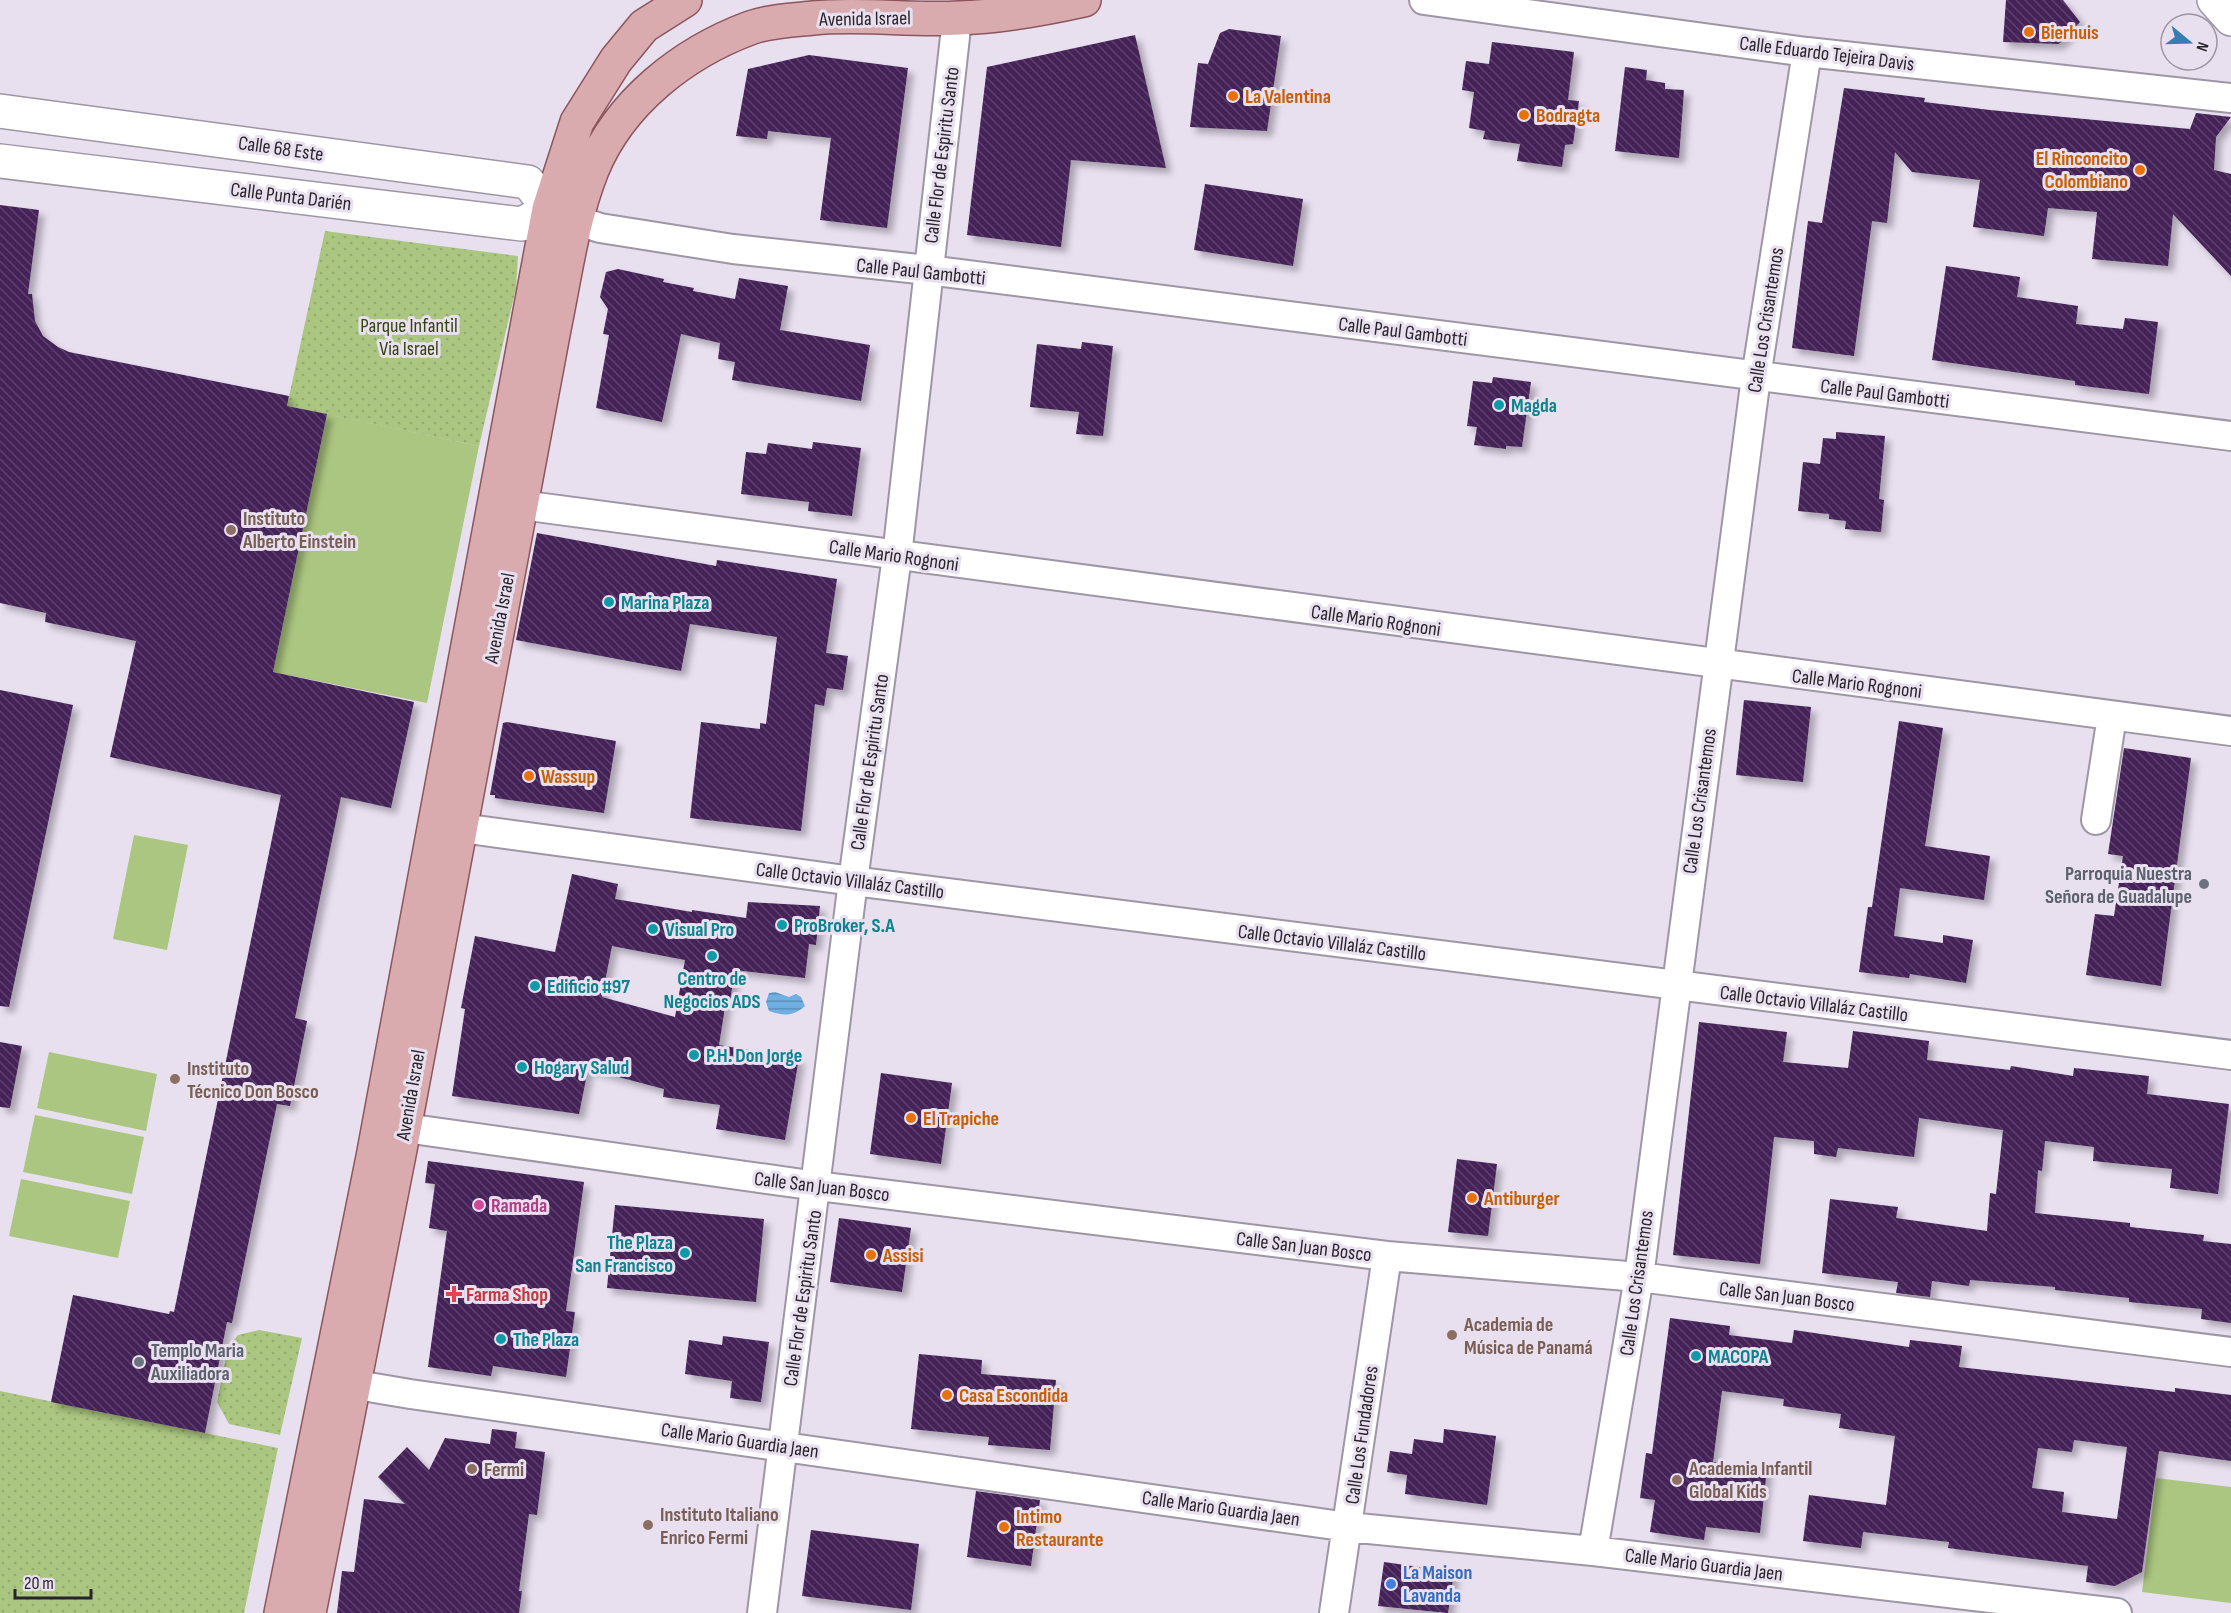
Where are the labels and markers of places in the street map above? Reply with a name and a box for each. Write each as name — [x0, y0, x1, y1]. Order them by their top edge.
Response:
place label: Bierhuis — [2041, 21, 2099, 45]
marker: Bierhuis — [2022, 25, 2036, 39]
place label: La Valentina — [1245, 85, 1331, 109]
marker: La Valentina — [1226, 89, 1240, 103]
place label: Bodragta — [1536, 104, 1600, 128]
marker: Bodragta — [1517, 108, 1531, 122]
place label: El Rinconcito Colombiano — [2036, 147, 2128, 194]
marker: El Rinconcito Colombiano — [2133, 163, 2147, 177]
place label: Magda — [1511, 394, 1557, 418]
marker: Magda — [1492, 398, 1506, 412]
place label: Instituto Alberto Einstein — [242, 507, 356, 554]
marker: Instituto Alberto Einstein — [224, 523, 238, 537]
place label: Marina Plaza — [621, 591, 709, 615]
marker: Marina Plaza — [602, 595, 616, 609]
place label: Wassup — [541, 765, 595, 789]
marker: Wassup — [522, 769, 536, 783]
place label: Parroquia Nuestra Señora de Guadalupe — [2045, 862, 2192, 909]
marker: Parroquia Nuestra Señora de Guadalupe — [2197, 877, 2211, 891]
place label: ProBroker, S.A — [794, 914, 895, 938]
place label: Visual Pro — [665, 918, 734, 942]
marker: ProBroker, S.A — [775, 918, 789, 932]
marker: Visual Pro — [646, 922, 660, 936]
marker: Centro de Negocios ADS — [705, 949, 719, 963]
place label: Centro de Negocios ADS — [663, 967, 761, 1014]
place label: Edificio #97 — [547, 975, 630, 999]
marker: Edificio #97 — [528, 979, 542, 993]
place label: P.H. Don Jorge — [706, 1044, 802, 1068]
marker: P.H. Don Jorge — [687, 1048, 701, 1062]
place label: Hogar y Salud — [534, 1056, 629, 1080]
place label: Instituto Técnico Don Bosco — [187, 1057, 319, 1104]
marker: Hogar y Salud — [515, 1060, 529, 1074]
marker: Instituto Técnico Don Bosco — [168, 1072, 182, 1086]
place label: El Trapiche — [923, 1107, 999, 1131]
marker: El Trapiche — [904, 1111, 918, 1125]
place label: Antiburger — [1483, 1187, 1560, 1211]
marker: Antiburger — [1465, 1191, 1479, 1205]
place label: Ramada — [491, 1194, 547, 1218]
marker: Ramada — [472, 1198, 486, 1212]
place label: The Plaza San Francisco — [575, 1231, 673, 1278]
place label: Assisi — [882, 1244, 924, 1268]
marker: The Plaza San Francisco — [678, 1246, 692, 1260]
marker: Assisi — [864, 1248, 878, 1262]
place label: Farma Shop — [466, 1283, 548, 1307]
marker: Farma Shop — [447, 1287, 461, 1301]
place label: Academia de Música de Panamá — [1463, 1313, 1593, 1360]
place label: The Plaza — [513, 1328, 579, 1352]
marker: Academia de Música de Panamá — [1445, 1328, 1459, 1342]
marker: The Plaza — [494, 1332, 508, 1346]
place label: Templo Maria Auxiliadora — [150, 1339, 244, 1386]
place label: MACOPA — [1708, 1345, 1769, 1369]
marker: MACOPA — [1689, 1349, 1703, 1363]
marker: Templo Maria Auxiliadora — [132, 1355, 146, 1369]
place label: Casa Escondida — [959, 1384, 1068, 1408]
marker: Casa Escondida — [940, 1388, 954, 1402]
place label: Academia Infantil Global Kids — [1688, 1457, 1812, 1504]
place label: Fermi — [484, 1458, 524, 1482]
marker: Fermi — [465, 1462, 479, 1476]
marker: Academia Infantil Global Kids — [1670, 1473, 1684, 1487]
place label: Instituto Italiano Enrico Fermi — [660, 1503, 779, 1550]
place label: Intimo Restaurante — [1016, 1505, 1103, 1552]
marker: Instituto Italiano Enrico Fermi — [641, 1518, 655, 1532]
marker: Intimo Restaurante — [997, 1520, 1011, 1534]
place label: La Maison Lavanda — [1403, 1561, 1472, 1608]
marker: La Maison Lavanda — [1384, 1577, 1398, 1591]

